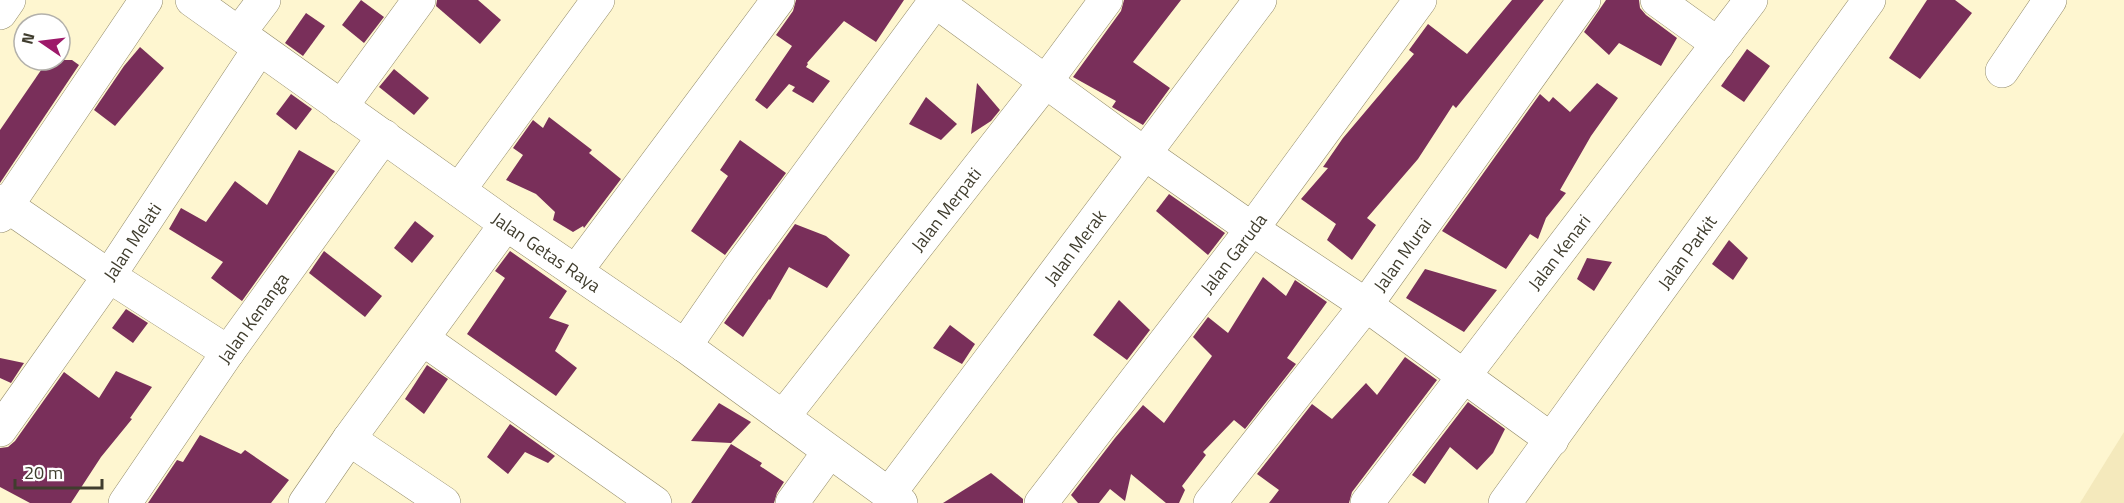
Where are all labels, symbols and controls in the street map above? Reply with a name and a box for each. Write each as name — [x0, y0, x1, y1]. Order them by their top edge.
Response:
north arrow — [12, 12, 72, 72]
text: N — [14, 30, 40, 47]
street label: Jalan Merpati — [904, 161, 987, 257]
street label: Jalan Melati — [96, 197, 167, 286]
street label: Jalan Merak — [1037, 203, 1112, 291]
street label: Jalan Getas Raya — [487, 205, 607, 299]
street label: Jalan Garuda — [1193, 207, 1273, 300]
street label: Jalan Kenari — [1521, 208, 1596, 295]
street label: Jalan Parkit — [1651, 209, 1723, 295]
street label: Jalan Murai — [1366, 212, 1438, 297]
street label: Jalan Kenanga — [211, 267, 295, 369]
scale bar — [15, 452, 102, 490]
text: 20 m — [24, 459, 63, 486]

